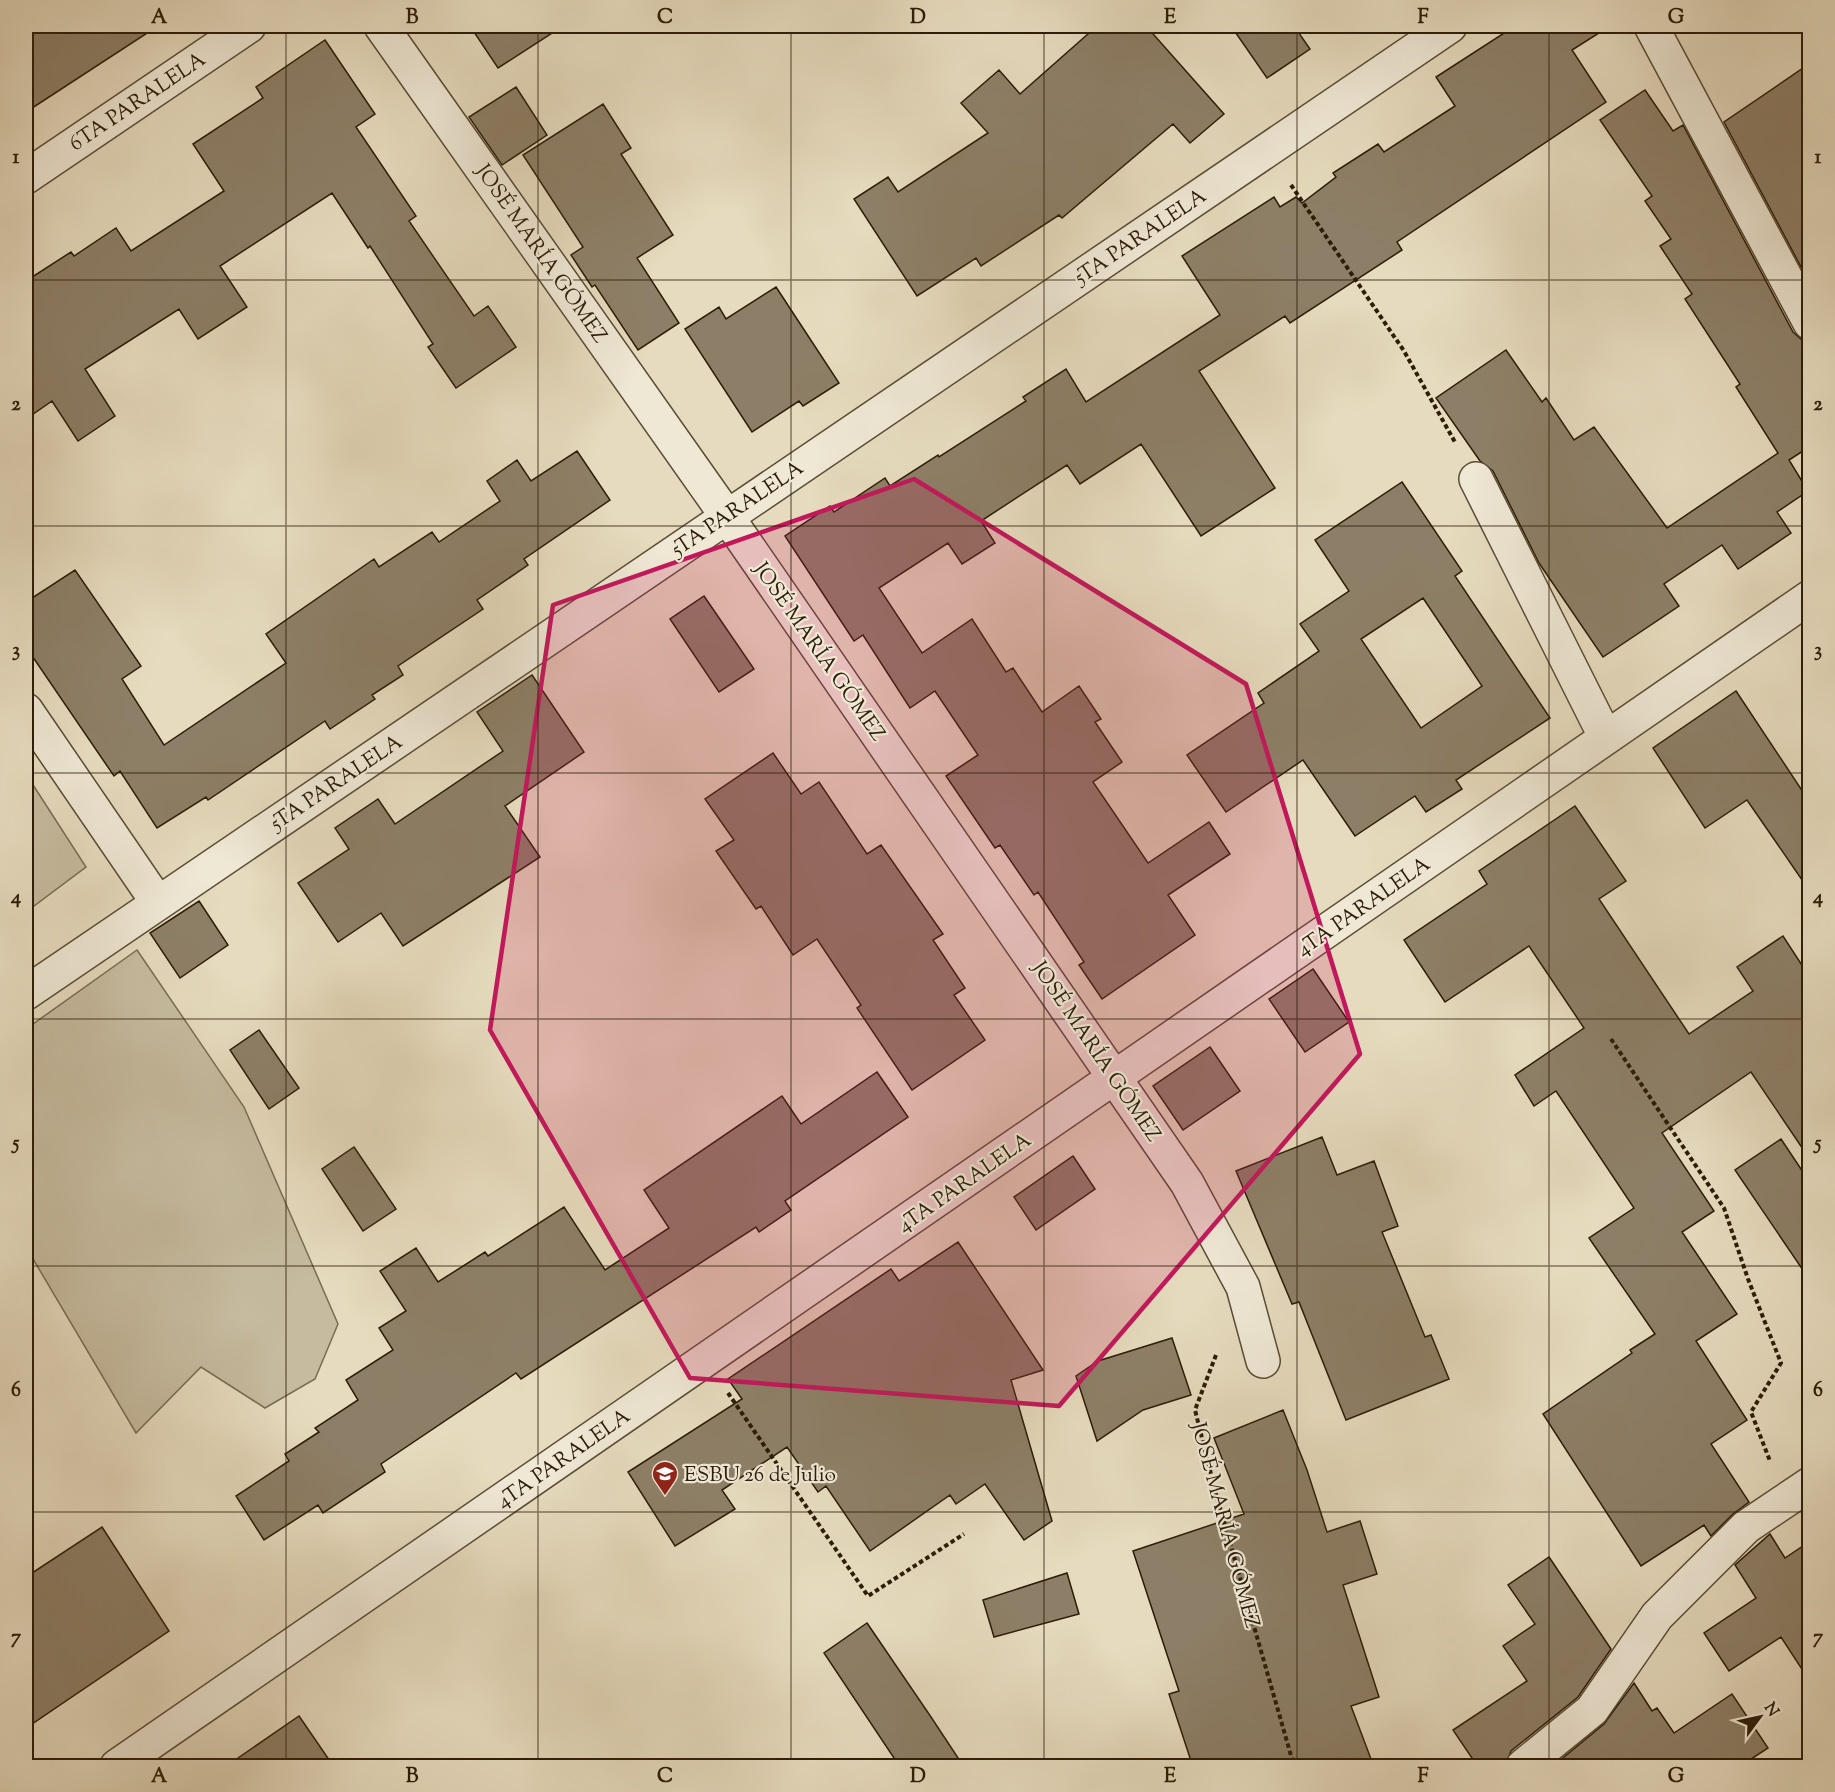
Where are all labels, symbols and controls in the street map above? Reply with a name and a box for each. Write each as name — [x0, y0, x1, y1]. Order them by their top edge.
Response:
text: A — [151, 4, 168, 33]
text: B — [406, 4, 419, 33]
text: C — [657, 4, 673, 33]
text: D — [910, 4, 926, 33]
text: E — [1164, 4, 1177, 33]
text: F — [1417, 4, 1429, 33]
text: G — [1668, 4, 1685, 33]
street label: 6TA PARALELA — [64, 46, 212, 160]
text: 1 — [13, 144, 20, 173]
text: 1 — [1815, 144, 1822, 173]
street label: JOSÉ MARÍA GÓMEZ — [467, 158, 614, 350]
street label: 5TA PARALELA — [1068, 182, 1213, 294]
text: 2 — [11, 391, 21, 420]
text: 2 — [1813, 391, 1823, 420]
street label: 5TA PARALELA — [665, 454, 810, 566]
street label: JOSÉ MARÍA GÓMEZ — [745, 556, 892, 748]
text: 3 — [12, 637, 20, 666]
text: 3 — [1814, 637, 1822, 666]
street label: 5TA PARALELA — [264, 728, 409, 840]
street label: 4TA PARALELA — [1291, 850, 1437, 965]
text: 4 — [10, 884, 21, 913]
text: 4 — [1812, 884, 1823, 913]
street label: JOSÉ MARÍA GÓMEZ — [1023, 955, 1167, 1149]
street label: 4TA PARALELA — [892, 1126, 1038, 1241]
text: 5 — [11, 1130, 20, 1159]
text: 5 — [1813, 1130, 1822, 1159]
text: 6 — [11, 1377, 21, 1406]
text: 6 — [1813, 1377, 1823, 1406]
street label: 4TA PARALELA — [491, 1402, 637, 1517]
street label: JOSÉ MARÍA GÓMEZ — [1182, 1418, 1266, 1632]
school or university icon: ESBU 26 de Julio — [650, 1459, 680, 1497]
place label: ESBU 26 de Julio — [684, 1461, 836, 1491]
text: 7 — [11, 1624, 22, 1653]
text: 7 — [1813, 1624, 1824, 1653]
north arrow — [1730, 1687, 1790, 1747]
text: N — [1757, 1699, 1784, 1722]
text: A — [151, 1763, 168, 1792]
text: B — [406, 1763, 419, 1792]
text: C — [657, 1763, 673, 1792]
text: D — [910, 1763, 926, 1792]
text: E — [1164, 1763, 1177, 1792]
text: F — [1417, 1763, 1429, 1792]
text: G — [1668, 1763, 1685, 1792]

